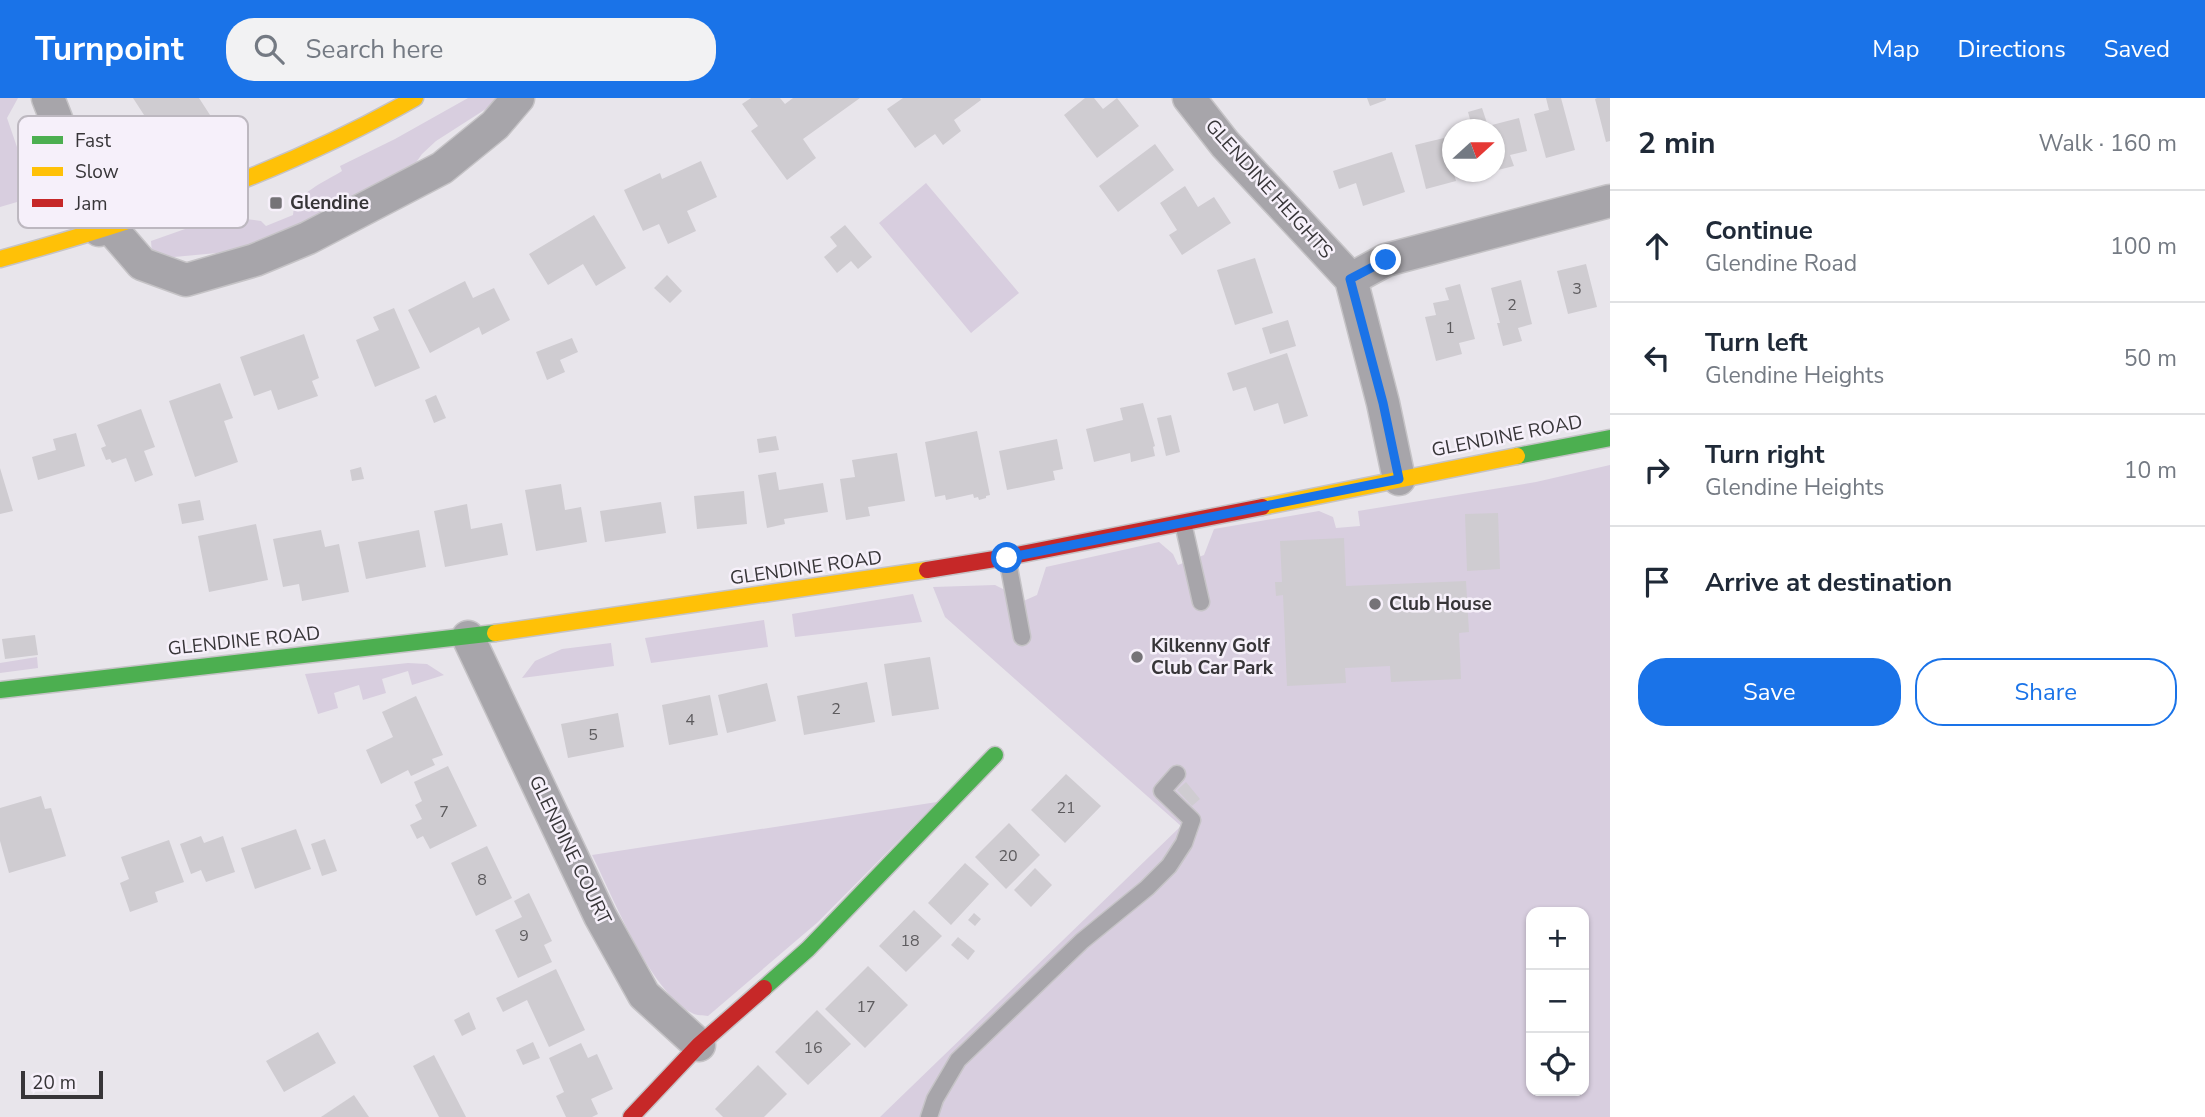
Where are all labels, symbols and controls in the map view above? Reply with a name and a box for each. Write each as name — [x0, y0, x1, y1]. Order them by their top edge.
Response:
search box — [226, 18, 716, 81]
text: Turnpoint — [35, 27, 184, 72]
icon: search — [250, 30, 288, 68]
text: Search here — [306, 32, 443, 67]
text: Map — [1872, 33, 1919, 65]
text: Directions — [1957, 33, 2066, 65]
text: Saved — [2104, 33, 2170, 65]
street label: GLENDINE HEIGHTS — [1199, 114, 1339, 264]
legend — [18, 116, 248, 228]
north arrow — [1442, 119, 1505, 182]
text: 2 min — [1638, 123, 1716, 164]
text: Fast — [75, 128, 111, 154]
text: Walk · 160 m — [2038, 128, 2177, 159]
text: Slow — [75, 159, 119, 185]
place label: Glendine — [290, 190, 369, 216]
text: Jam — [74, 191, 108, 217]
marker: Glendine — [268, 195, 284, 211]
text: Continue — [1705, 213, 1813, 248]
icon: ahead — [1638, 227, 1676, 265]
text: 100 m — [2110, 231, 2177, 262]
route end — [1370, 244, 1401, 275]
text: Glendine Road — [1705, 248, 1857, 279]
house number: 3 — [1572, 278, 1582, 300]
house number: 2 — [1507, 294, 1517, 316]
house number: 1 — [1445, 317, 1455, 339]
text: Turn left — [1705, 325, 1808, 360]
icon: left — [1638, 339, 1676, 377]
text: 50 m — [2124, 343, 2177, 374]
text: Glendine Heights — [1705, 360, 1884, 391]
street label: GLENDINE ROAD — [1429, 409, 1585, 463]
text: Turn right — [1705, 437, 1824, 472]
icon: right — [1638, 451, 1676, 489]
text: 10 m — [2124, 455, 2177, 486]
text: Glendine Heights — [1705, 472, 1884, 503]
route start — [991, 542, 1022, 573]
street label: GLENDINE ROAD — [728, 544, 884, 592]
icon: arrive — [1638, 563, 1676, 601]
text: Arrive at destination — [1705, 565, 1952, 600]
place label: Club House — [1389, 591, 1492, 617]
marker: Club House — [1367, 596, 1383, 612]
street label: GLENDINE ROAD — [166, 620, 322, 662]
place label: Kilkenny Golf Club Car Park — [1151, 633, 1274, 681]
marker: Kilkenny Golf Club Car Park — [1129, 649, 1145, 665]
button: Save — [1638, 658, 1901, 726]
button: Share — [1915, 658, 2177, 726]
house number: 2 — [831, 698, 841, 720]
house number: 4 — [685, 709, 695, 731]
house number: 5 — [588, 724, 598, 746]
street label: GLENDINE COURT — [523, 771, 618, 929]
house number: 21 — [1056, 797, 1076, 819]
house number: 7 — [439, 801, 449, 823]
house number: 20 — [998, 845, 1018, 867]
house number: 8 — [477, 869, 487, 891]
map controls — [1526, 907, 1589, 1096]
button: + — [1526, 907, 1589, 970]
house number: 9 — [519, 925, 529, 947]
house number: 18 — [900, 930, 920, 952]
button: − — [1526, 970, 1589, 1033]
house number: 17 — [856, 996, 876, 1018]
button: locate — [1526, 1033, 1589, 1096]
house number: 16 — [803, 1037, 823, 1059]
scale bar — [21, 1068, 103, 1100]
text: 20 m — [32, 1070, 76, 1096]

